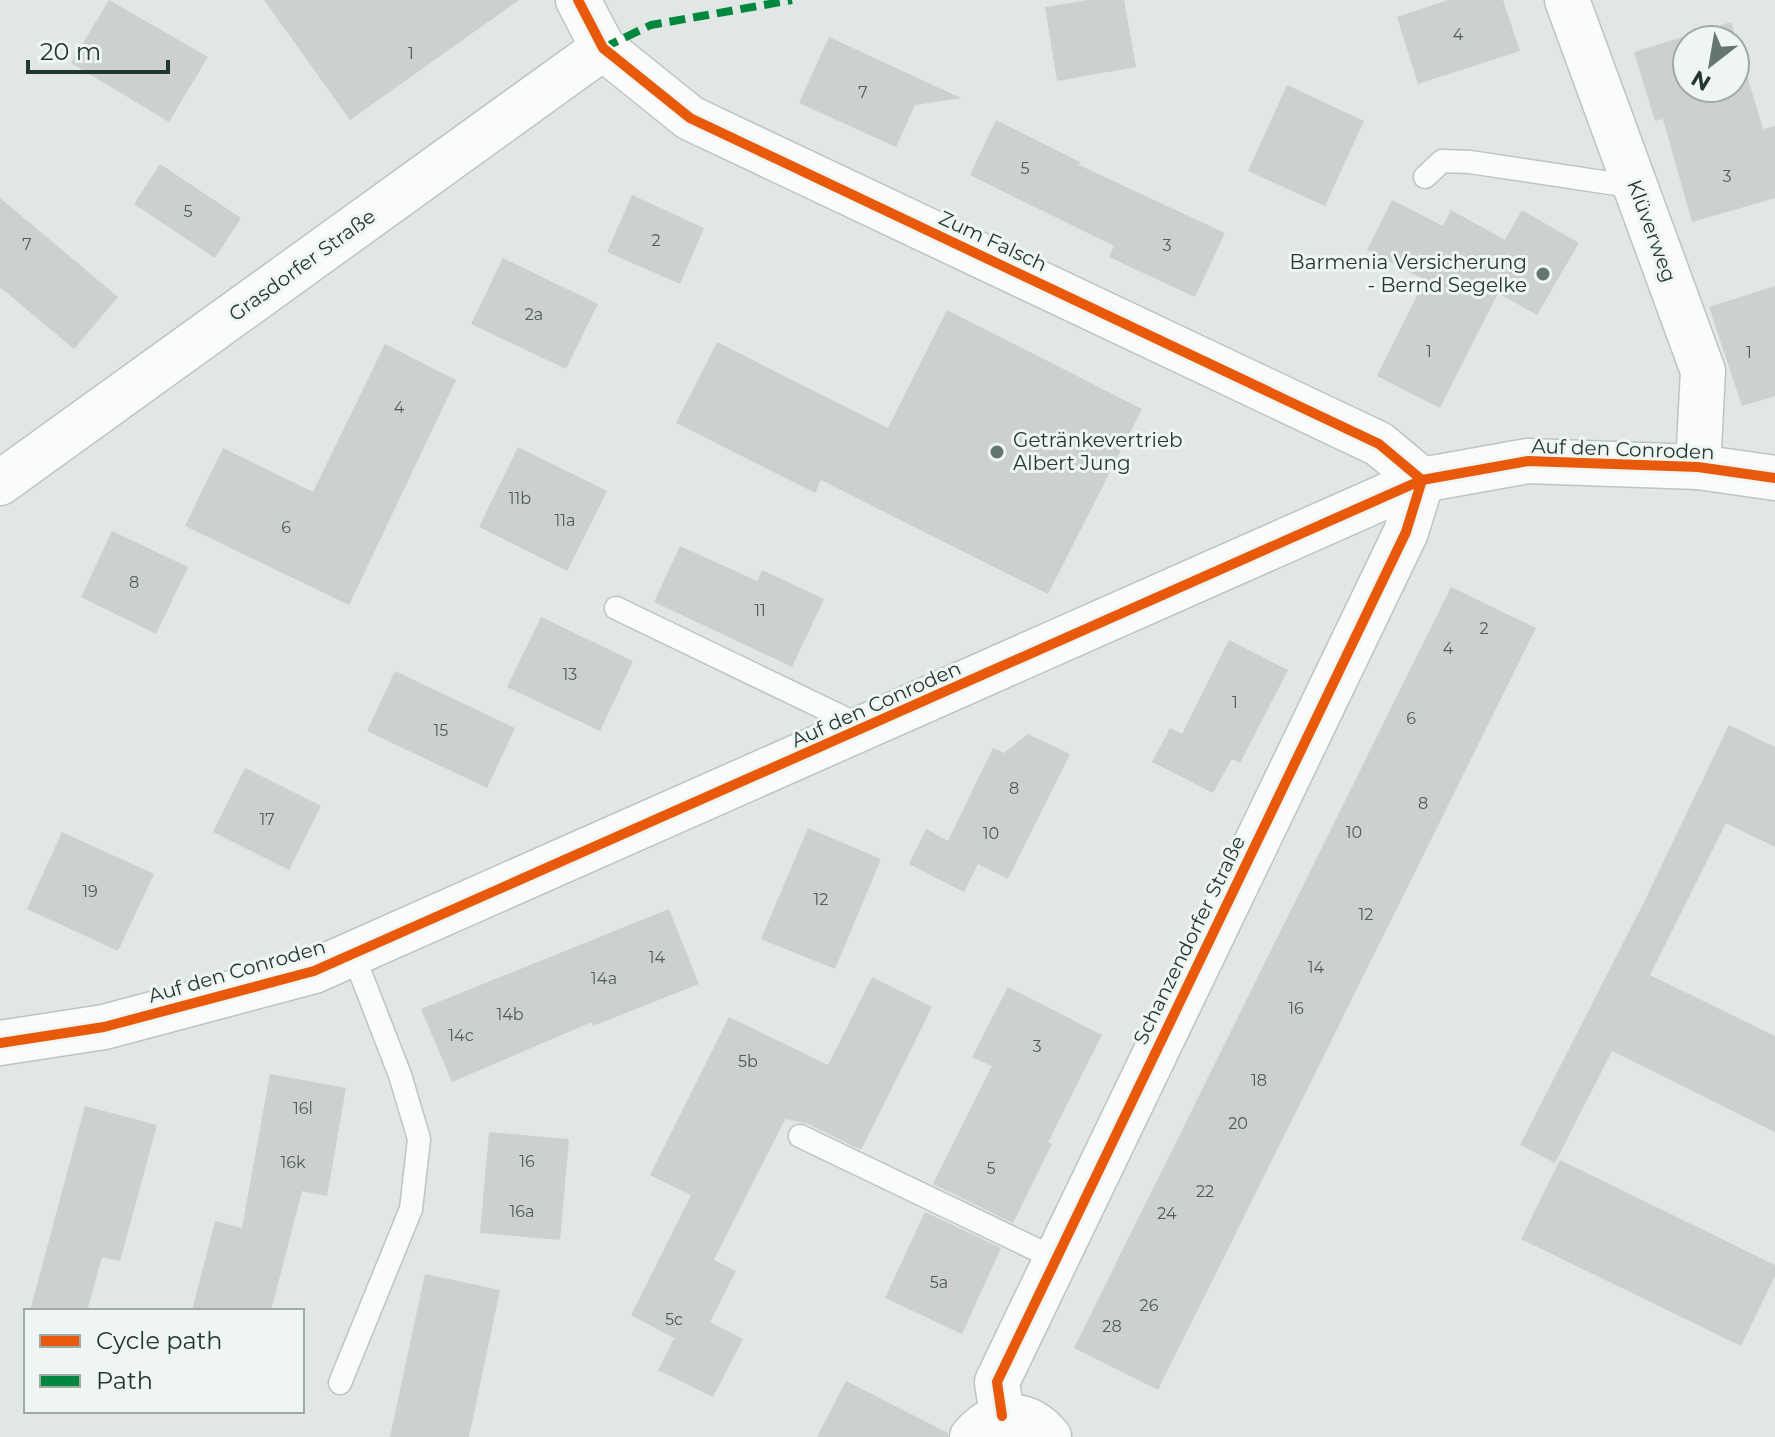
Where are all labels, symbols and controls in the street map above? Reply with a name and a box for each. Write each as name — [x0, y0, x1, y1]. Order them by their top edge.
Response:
scale bar — [28, 24, 168, 74]
north arrow — [1671, 24, 1751, 104]
house number: 4 — [1453, 25, 1464, 44]
text: 20 m — [40, 37, 101, 66]
house number: 1 — [408, 44, 414, 63]
text: N — [1686, 65, 1716, 97]
house number: 7 — [858, 83, 868, 102]
house number: 5 — [1020, 159, 1030, 178]
house number: 3 — [1722, 167, 1732, 186]
street label: Klüverweg — [1622, 177, 1682, 285]
house number: 5 — [183, 202, 193, 221]
street label: Grasdorfer Straße — [224, 204, 380, 326]
street label: Zum Falsch — [935, 205, 1051, 277]
house number: 2 — [651, 231, 661, 250]
house number: 7 — [22, 235, 32, 254]
house number: 3 — [1162, 236, 1172, 255]
place label: Barmenia Versicherung - Bernd Segelke — [1290, 250, 1527, 297]
marker: Barmenia Versicherung - Bernd Segelke — [1534, 265, 1552, 283]
house number: 2a — [525, 305, 543, 324]
house number: 1 — [1426, 342, 1432, 361]
house number: 1 — [1746, 343, 1752, 362]
house number: 4 — [394, 398, 405, 417]
place label: Getränkevertrieb Albert Jung — [1013, 428, 1183, 475]
street label: Auf den Conroden — [1531, 434, 1715, 464]
marker: Getränkevertrieb Albert Jung — [988, 443, 1006, 461]
house number: 11b — [509, 489, 531, 508]
house number: 11a — [555, 511, 576, 530]
house number: 6 — [281, 518, 291, 537]
house number: 8 — [129, 573, 139, 592]
house number: 11 — [754, 601, 766, 620]
house number: 2 — [1479, 619, 1489, 638]
house number: 4 — [1443, 639, 1454, 658]
street label: Auf den Conroden — [787, 656, 965, 752]
house number: 13 — [563, 665, 577, 684]
house number: 1 — [1232, 693, 1238, 712]
house number: 6 — [1406, 709, 1416, 728]
house number: 15 — [434, 721, 448, 740]
house number: 8 — [1009, 779, 1019, 798]
house number: 8 — [1418, 794, 1428, 813]
house number: 17 — [259, 810, 275, 829]
house number: 10 — [1346, 823, 1362, 842]
house number: 10 — [983, 824, 999, 843]
street label: Schanzendorfer Straße — [1128, 832, 1250, 1048]
house number: 19 — [82, 882, 98, 901]
house number: 12 — [814, 890, 828, 909]
house number: 12 — [1359, 905, 1373, 924]
street label: Auf den Conroden — [146, 934, 328, 1008]
house number: 14 — [649, 948, 666, 967]
house number: 14 — [1308, 958, 1325, 977]
house number: 14a — [591, 969, 617, 988]
house number: 16 — [1288, 999, 1304, 1018]
house number: 14b — [496, 1005, 524, 1024]
house number: 14c — [448, 1026, 474, 1045]
house number: 3 — [1032, 1037, 1042, 1056]
house number: 5b — [738, 1052, 758, 1071]
house number: 18 — [1251, 1071, 1267, 1090]
house number: 16l — [293, 1099, 313, 1118]
house number: 20 — [1228, 1114, 1248, 1133]
house number: 16 — [519, 1152, 535, 1171]
house number: 16k — [280, 1153, 306, 1172]
house number: 5 — [986, 1159, 996, 1178]
house number: 22 — [1196, 1182, 1214, 1201]
house number: 16a — [510, 1202, 534, 1221]
house number: 24 — [1157, 1204, 1177, 1223]
house number: 5a — [930, 1273, 948, 1292]
house number: 26 — [1140, 1296, 1159, 1315]
legend — [24, 1309, 304, 1413]
house number: 5c — [665, 1310, 683, 1329]
house number: 28 — [1102, 1317, 1122, 1336]
text: Cycle path — [96, 1326, 223, 1355]
text: Path — [96, 1366, 153, 1395]

